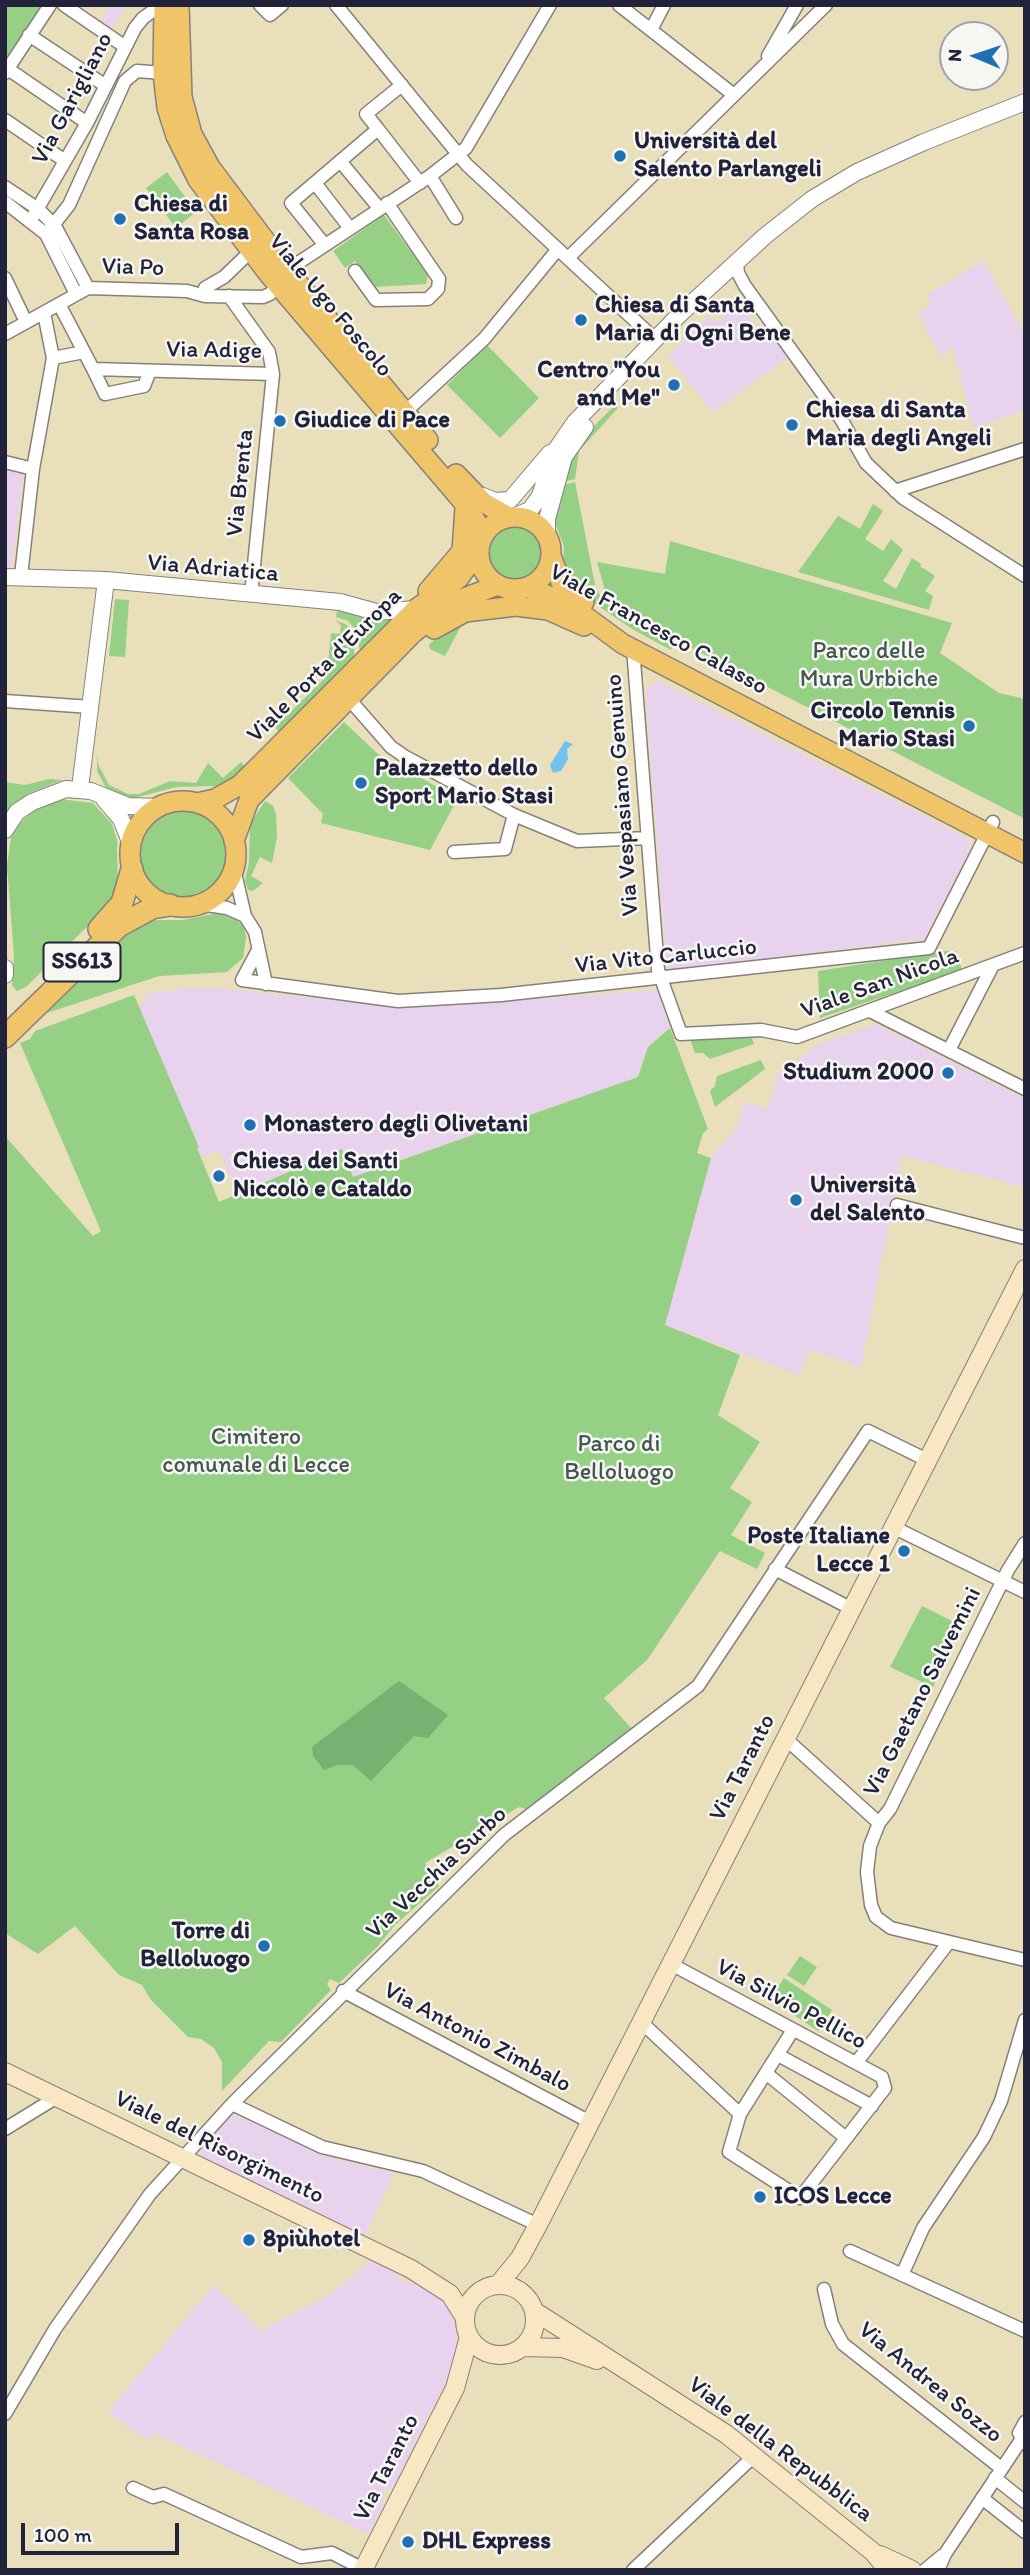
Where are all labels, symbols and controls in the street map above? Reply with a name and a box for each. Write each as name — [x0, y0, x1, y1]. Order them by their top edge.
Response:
north arrow — [939, 21, 1009, 91]
street label: Via Garigliano — [26, 28, 120, 170]
text: N — [943, 49, 966, 62]
place label: Università del Salento Parlangeli — [634, 128, 822, 184]
marker: Università del Salento Parlangeli — [612, 148, 628, 164]
place label: Chiesa di Santa Rosa — [134, 191, 249, 247]
marker: Chiesa di Santa Rosa — [112, 211, 128, 227]
street label: Viale Ugo Foscolo — [262, 228, 398, 384]
street label: Via Po — [101, 253, 165, 283]
place label: Chiesa di Santa Maria di Ogni Bene — [595, 292, 791, 348]
marker: Chiesa di Santa Maria di Ogni Bene — [573, 312, 589, 328]
street label: Via Adige — [166, 336, 262, 366]
place label: Centro "You and Me" — [537, 357, 660, 413]
marker: Centro "You and Me" — [666, 377, 682, 393]
place label: Chiesa di Santa Maria degli Angeli — [806, 397, 991, 453]
place label: Giudice di Pace — [294, 407, 450, 435]
marker: Giudice di Pace — [272, 413, 288, 429]
marker: Chiesa di Santa Maria degli Angeli — [784, 417, 800, 433]
street label: Via Brenta — [221, 428, 261, 538]
street label: Via Adriatica — [146, 549, 280, 589]
street label: Viale Francesco Calasso — [544, 558, 772, 702]
street label: Viale Porta d'Europa — [242, 583, 408, 749]
park label: Parco delle Mura Urbiche — [800, 638, 938, 694]
street label: Via Vespasiano Genuino — [600, 673, 646, 917]
place label: Circolo Tennis Mario Stasi — [811, 698, 955, 754]
marker: Circolo Tennis Mario Stasi — [961, 718, 977, 734]
place label: Palazzetto dello Sport Mario Stasi — [375, 755, 553, 811]
marker: Palazzetto dello Sport Mario Stasi — [353, 775, 369, 791]
street label: Via Vito Carluccio — [574, 933, 758, 981]
road number: SS613 — [43, 942, 120, 981]
street label: Viale San Nicola — [797, 942, 963, 1026]
place label: Studium 2000 — [783, 1059, 934, 1087]
marker: Studium 2000 — [940, 1065, 956, 1081]
place label: Monastero degli Olivetani — [264, 1111, 528, 1139]
marker: Monastero degli Olivetani — [242, 1117, 258, 1133]
place label: Chiesa dei Santi Niccolò e Cataldo — [233, 1148, 412, 1204]
marker: Chiesa dei Santi Niccolò e Cataldo — [211, 1168, 227, 1184]
place label: Università del Salento — [810, 1172, 925, 1228]
marker: Università del Salento — [788, 1192, 804, 1208]
park label: Cimitero comunale di Lecce — [162, 1424, 350, 1480]
park label: Parco di Belloluogo — [564, 1431, 674, 1487]
place label: Poste Italiane Lecce 1 — [747, 1523, 890, 1579]
marker: Poste Italiane Lecce 1 — [896, 1543, 912, 1559]
street label: Via Gaetano Salvemini — [858, 1582, 988, 1802]
street label: Via Taranto — [704, 1710, 782, 1826]
street label: Via Vecchia Surbo — [361, 1800, 513, 1946]
place label: Torre di Belloluogo — [140, 1918, 250, 1974]
marker: Torre di Belloluogo — [256, 1938, 272, 1954]
street label: Via Silvio Pellico — [711, 1953, 871, 2057]
street label: Via Antonio Zimbalo — [378, 1976, 576, 2100]
street label: Viale del Risorgimento — [110, 2085, 328, 2211]
place label: ICOS Lecce — [774, 2183, 892, 2211]
marker: ICOS Lecce — [752, 2189, 768, 2205]
place label: 8piùhotel — [263, 2226, 360, 2254]
marker: 8piùhotel — [241, 2232, 257, 2248]
street label: Via Andrea Sozzo — [852, 2316, 1008, 2450]
street label: Viale della Repubblica — [682, 2371, 878, 2529]
street label: Via Taranto — [348, 2410, 426, 2526]
scale bar — [24, 2508, 182, 2552]
text: 100 m — [34, 2522, 92, 2547]
place label: DHL Express — [422, 2528, 551, 2556]
marker: DHL Express — [400, 2534, 416, 2550]

